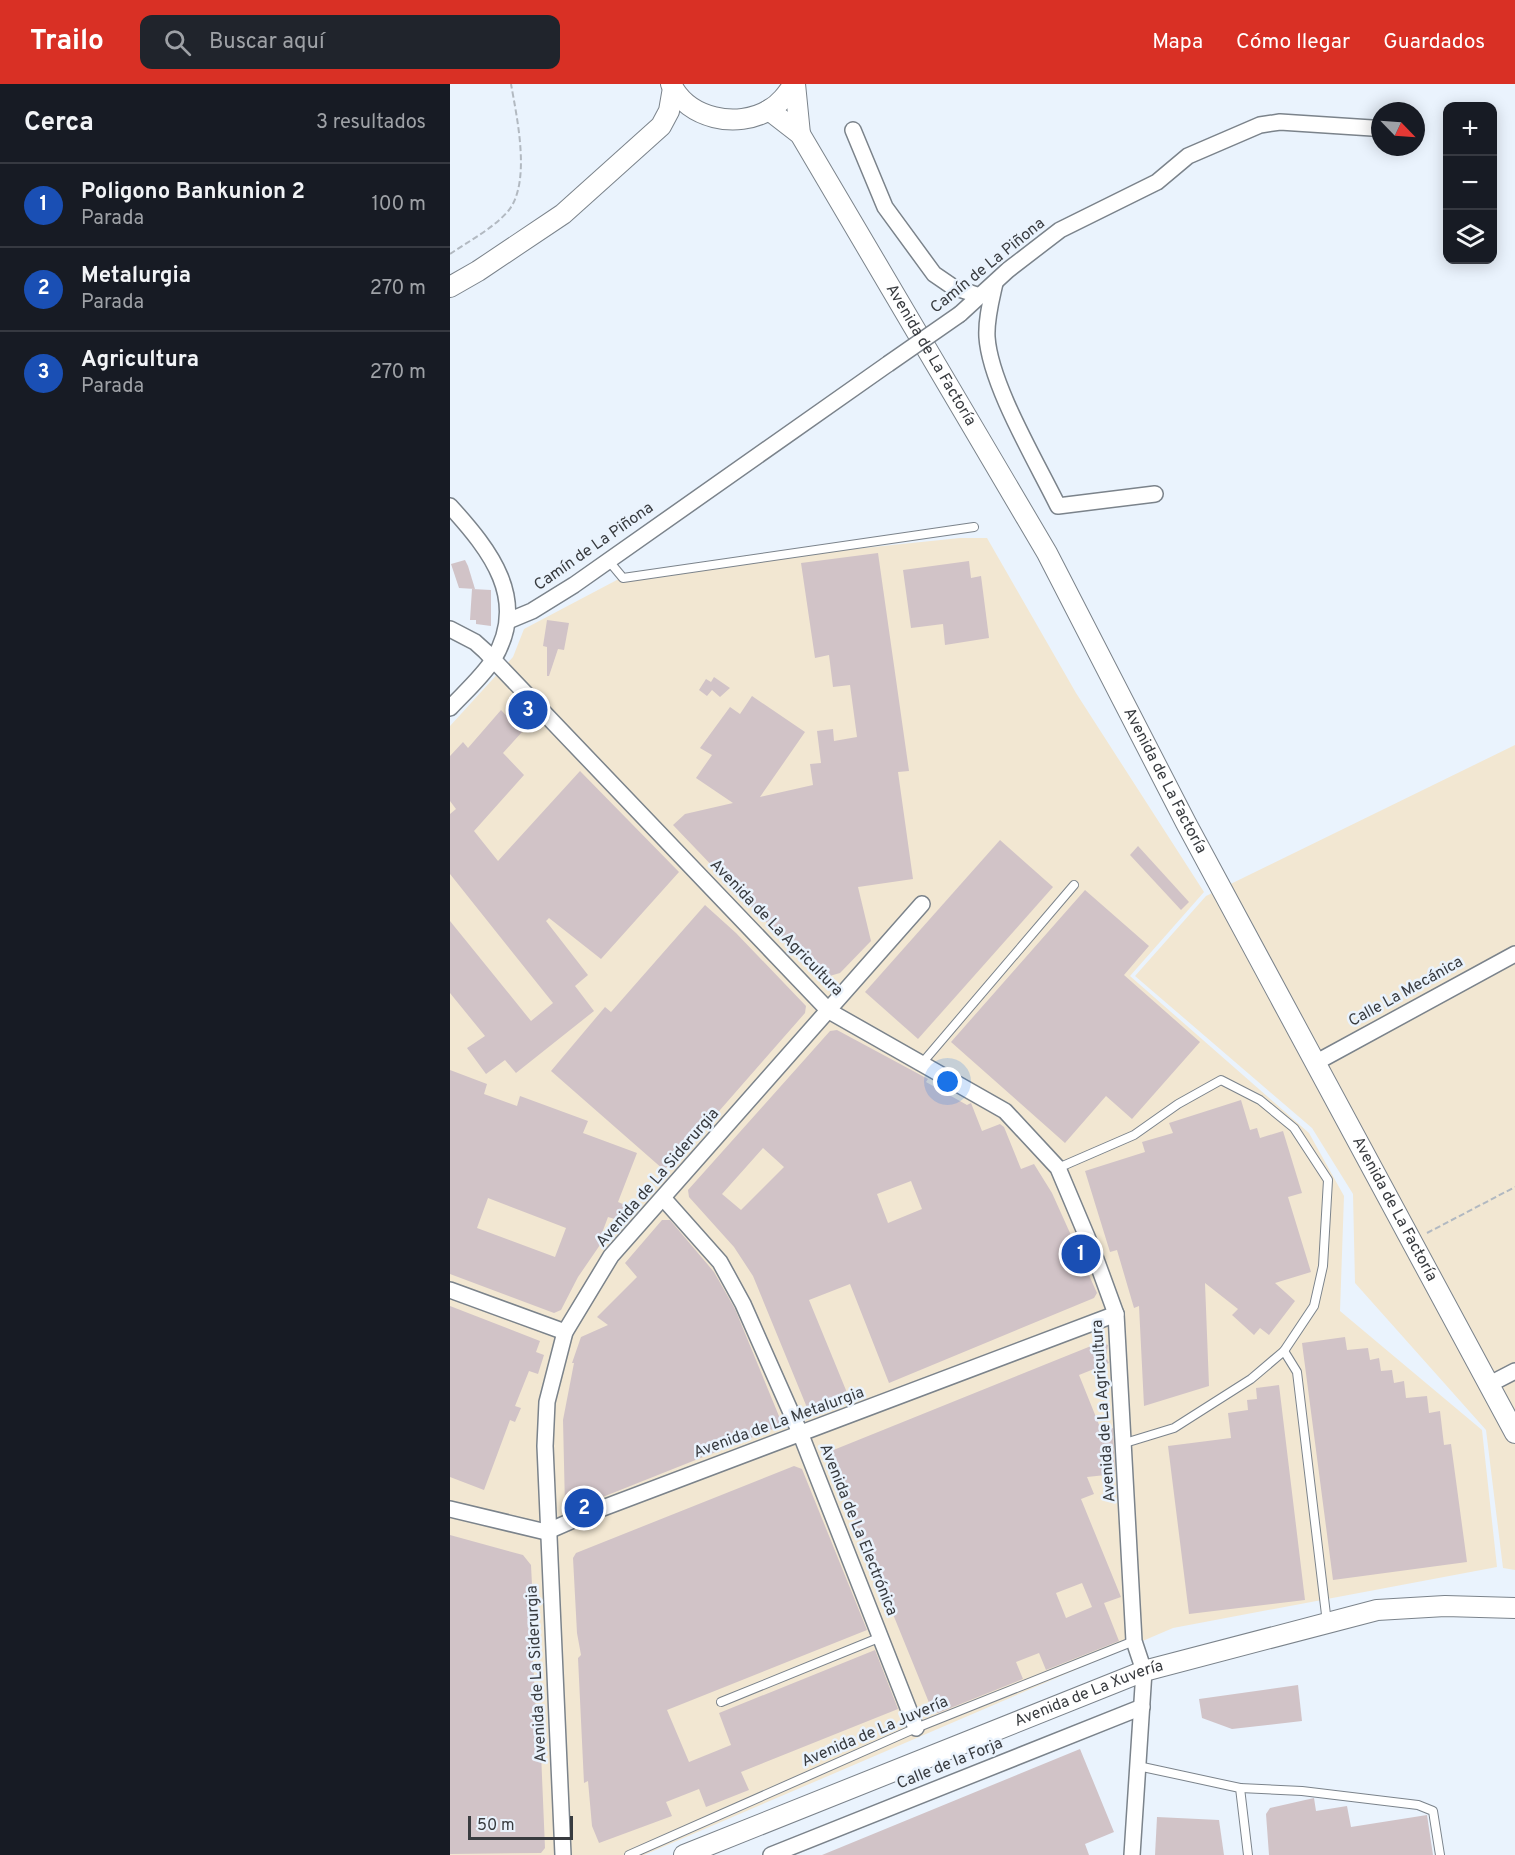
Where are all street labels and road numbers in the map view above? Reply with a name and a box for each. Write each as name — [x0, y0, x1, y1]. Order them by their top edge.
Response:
street label: Camín de La Piñona — [927, 214, 1049, 318]
street label: Avenida de La Factoría — [881, 281, 980, 430]
street label: Camín de La Piñona — [530, 498, 658, 596]
street label: Avenida de La Factoría — [1119, 705, 1211, 857]
street label: Avenida de La Agricultura — [705, 855, 847, 1001]
street label: Calle La Mecánica — [1345, 952, 1467, 1032]
street label: Avenida de La Siderurgia — [592, 1104, 724, 1252]
street label: Avenida de La Factoría — [1347, 1133, 1441, 1285]
street label: Avenida de La Agricultura — [1088, 1319, 1120, 1503]
street label: Avenida de La Metalurgia — [691, 1383, 867, 1463]
street label: Avenida de La Electrónica — [814, 1441, 902, 1619]
street label: Avenida de La Siderurgia — [522, 1585, 552, 1763]
street label: Avenida de La Xuvería — [1012, 1656, 1166, 1732]
street label: Avenida de La Juvería — [799, 1692, 951, 1772]
street label: Calle de la Forja — [894, 1734, 1006, 1794]

